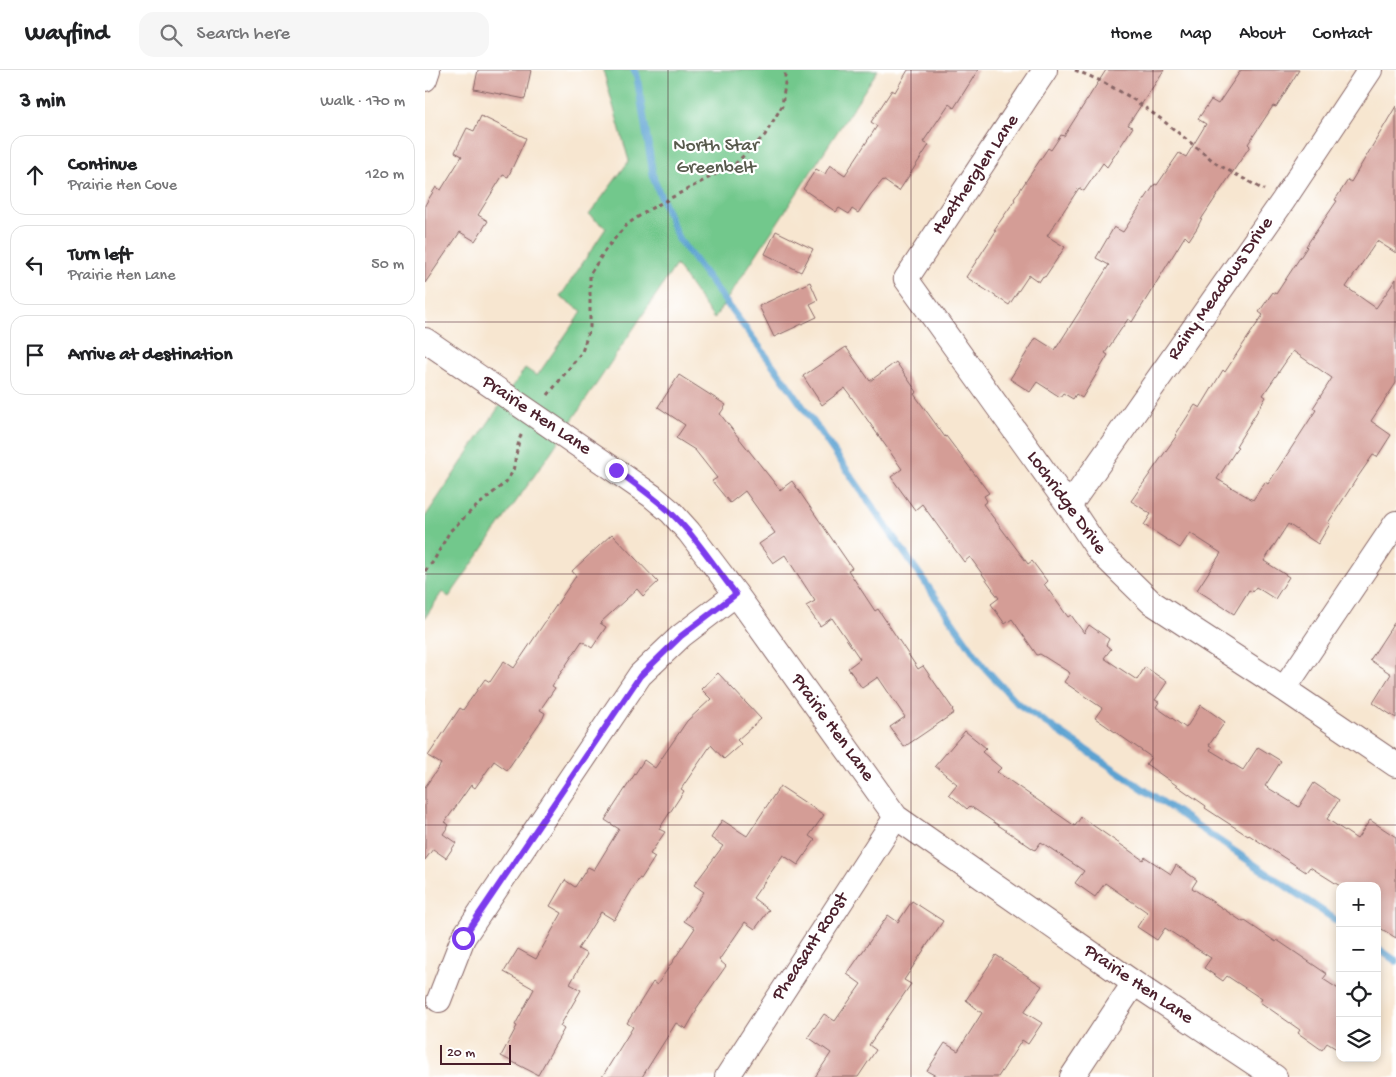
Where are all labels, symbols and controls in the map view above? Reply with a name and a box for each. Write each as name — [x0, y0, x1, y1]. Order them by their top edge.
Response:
search box — [139, 12, 489, 57]
text: Wayfind — [25, 20, 109, 49]
icon: search — [157, 21, 185, 49]
text: Search here — [197, 23, 290, 46]
text: Home — [1110, 24, 1152, 45]
text: Map — [1180, 24, 1211, 45]
text: About — [1239, 24, 1285, 45]
text: Contact — [1313, 24, 1371, 45]
text: 3 min — [20, 90, 65, 115]
text: Walk · 170 m — [320, 93, 405, 112]
street label: Heatherglen Lane — [927, 110, 1025, 240]
park label: North Star Greenbelt — [673, 135, 761, 180]
text: Continue — [68, 154, 137, 177]
icon: ahead — [21, 161, 49, 189]
text: 120 m — [365, 166, 404, 185]
text: Prairie Hen Cove — [68, 177, 177, 196]
street label: Rainy Meadows Drive — [1163, 213, 1279, 365]
text: Turn left — [68, 244, 132, 267]
icon: left — [21, 251, 49, 279]
text: 50 m — [371, 256, 404, 275]
text: Prairie Hen Lane — [68, 267, 175, 286]
icon: arrive — [21, 341, 49, 369]
text: Arrive at destination — [68, 344, 232, 367]
street label: Prairie Hen Lane — [476, 370, 595, 461]
street label: Lochridge Drive — [1021, 447, 1111, 559]
route end — [605, 459, 628, 482]
street label: Prairie Hen Lane — [785, 669, 879, 787]
map controls — [1336, 882, 1381, 1062]
button: + — [1336, 882, 1381, 927]
street label: Pheasant Roost — [767, 887, 856, 1006]
route start — [452, 927, 475, 950]
button: − — [1336, 927, 1381, 972]
street label: Prairie Hen Lane — [1078, 939, 1197, 1030]
button: locate — [1336, 972, 1381, 1017]
button: layers — [1336, 1017, 1381, 1062]
scale bar — [440, 1042, 511, 1065]
text: 20 m — [447, 1045, 475, 1062]

